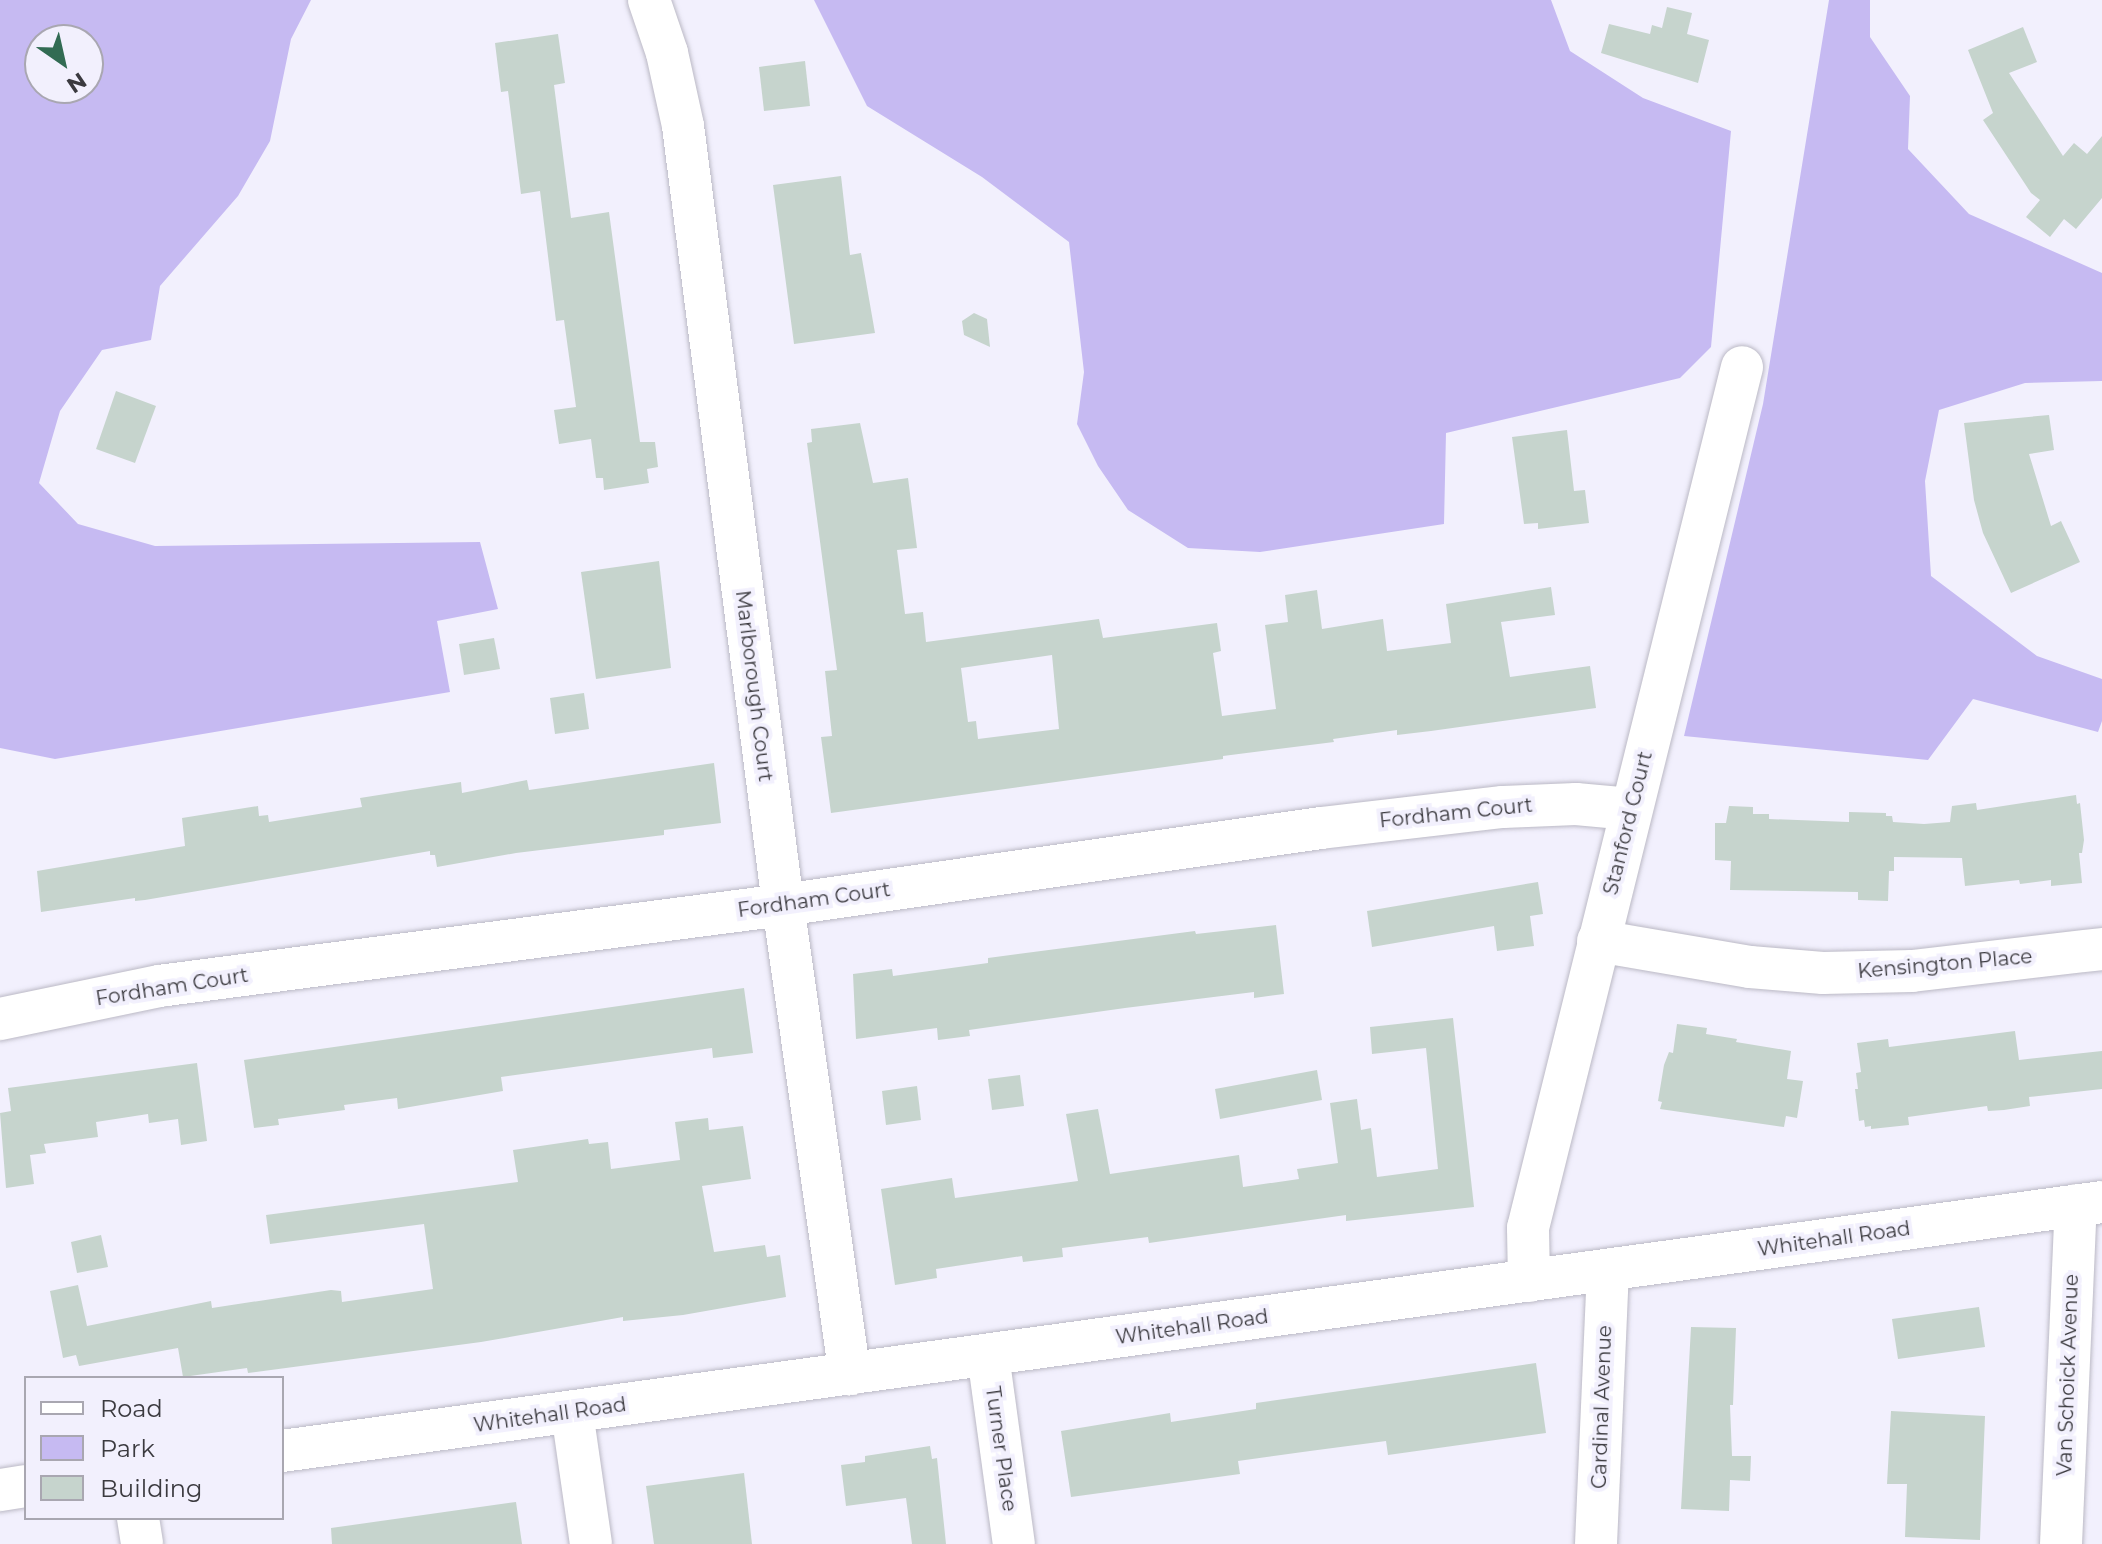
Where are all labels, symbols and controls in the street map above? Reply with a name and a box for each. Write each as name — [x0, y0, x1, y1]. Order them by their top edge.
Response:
north arrow — [24, 24, 104, 104]
text: N — [62, 66, 92, 99]
street label: Marlborough Court — [730, 589, 778, 783]
street label: Stanford Court — [1599, 749, 1657, 897]
street label: Fordham Court — [1378, 793, 1534, 833]
street label: Fordham Court — [736, 877, 892, 923]
street label: Kensington Place — [1857, 944, 2033, 984]
street label: Fordham Court — [94, 963, 250, 1011]
street label: Whitehall Road — [1756, 1216, 1912, 1262]
street label: Van Schoick Avenue — [2052, 1274, 2084, 1476]
street label: Whitehall Road — [1114, 1304, 1270, 1350]
street label: Cardinal Avenue — [1587, 1325, 1617, 1489]
legend — [24, 1376, 284, 1520]
street label: Turner Place — [980, 1385, 1022, 1513]
street label: Whitehall Road — [472, 1392, 628, 1438]
text: Road — [100, 1394, 163, 1423]
text: Park — [100, 1434, 155, 1463]
text: Building — [100, 1474, 203, 1503]

